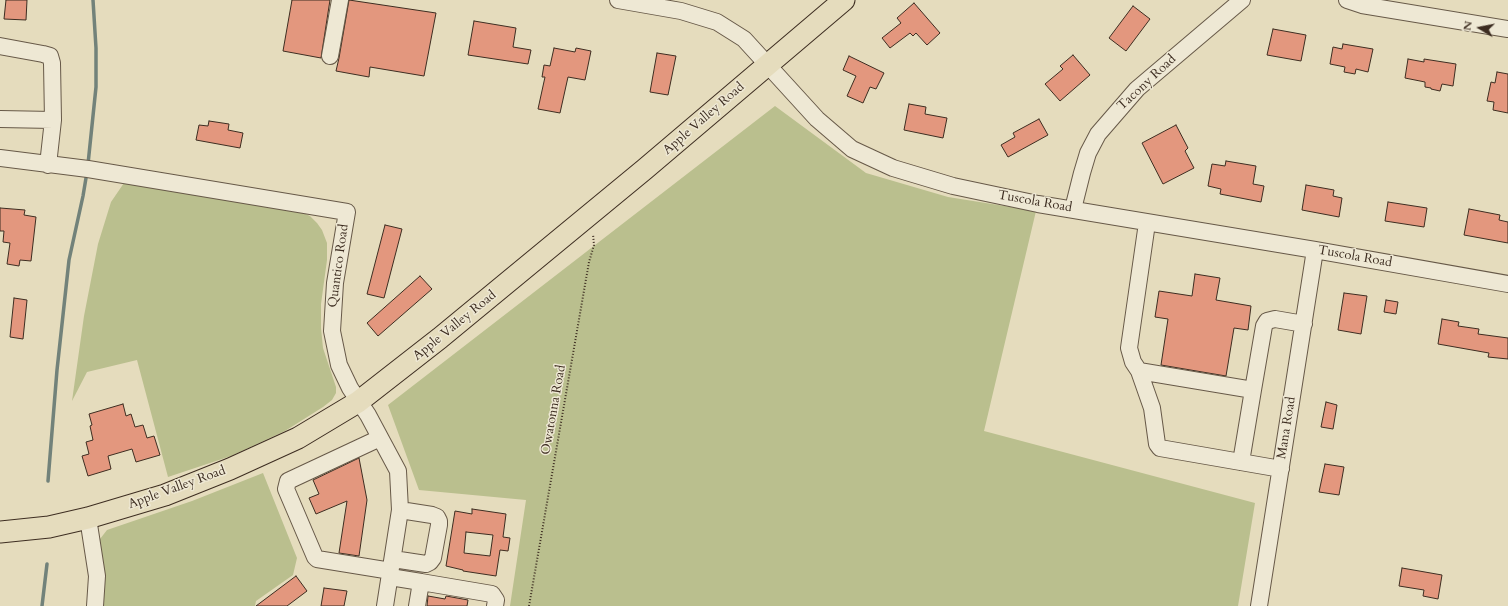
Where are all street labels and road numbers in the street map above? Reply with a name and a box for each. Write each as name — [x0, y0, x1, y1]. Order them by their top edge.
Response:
street label: Tacony Road — [1114, 52, 1180, 114]
street label: Apple Valley Road — [660, 80, 748, 158]
street label: Tuscola Road — [997, 188, 1073, 216]
street label: Quantico Road — [325, 223, 353, 309]
street label: Tuscola Road — [1317, 243, 1393, 271]
street label: Apple Valley Road — [410, 288, 500, 364]
street label: Owatonna Road — [538, 364, 570, 456]
street label: Mana Road — [1274, 396, 1300, 460]
street label: Apple Valley Road — [126, 463, 228, 513]

